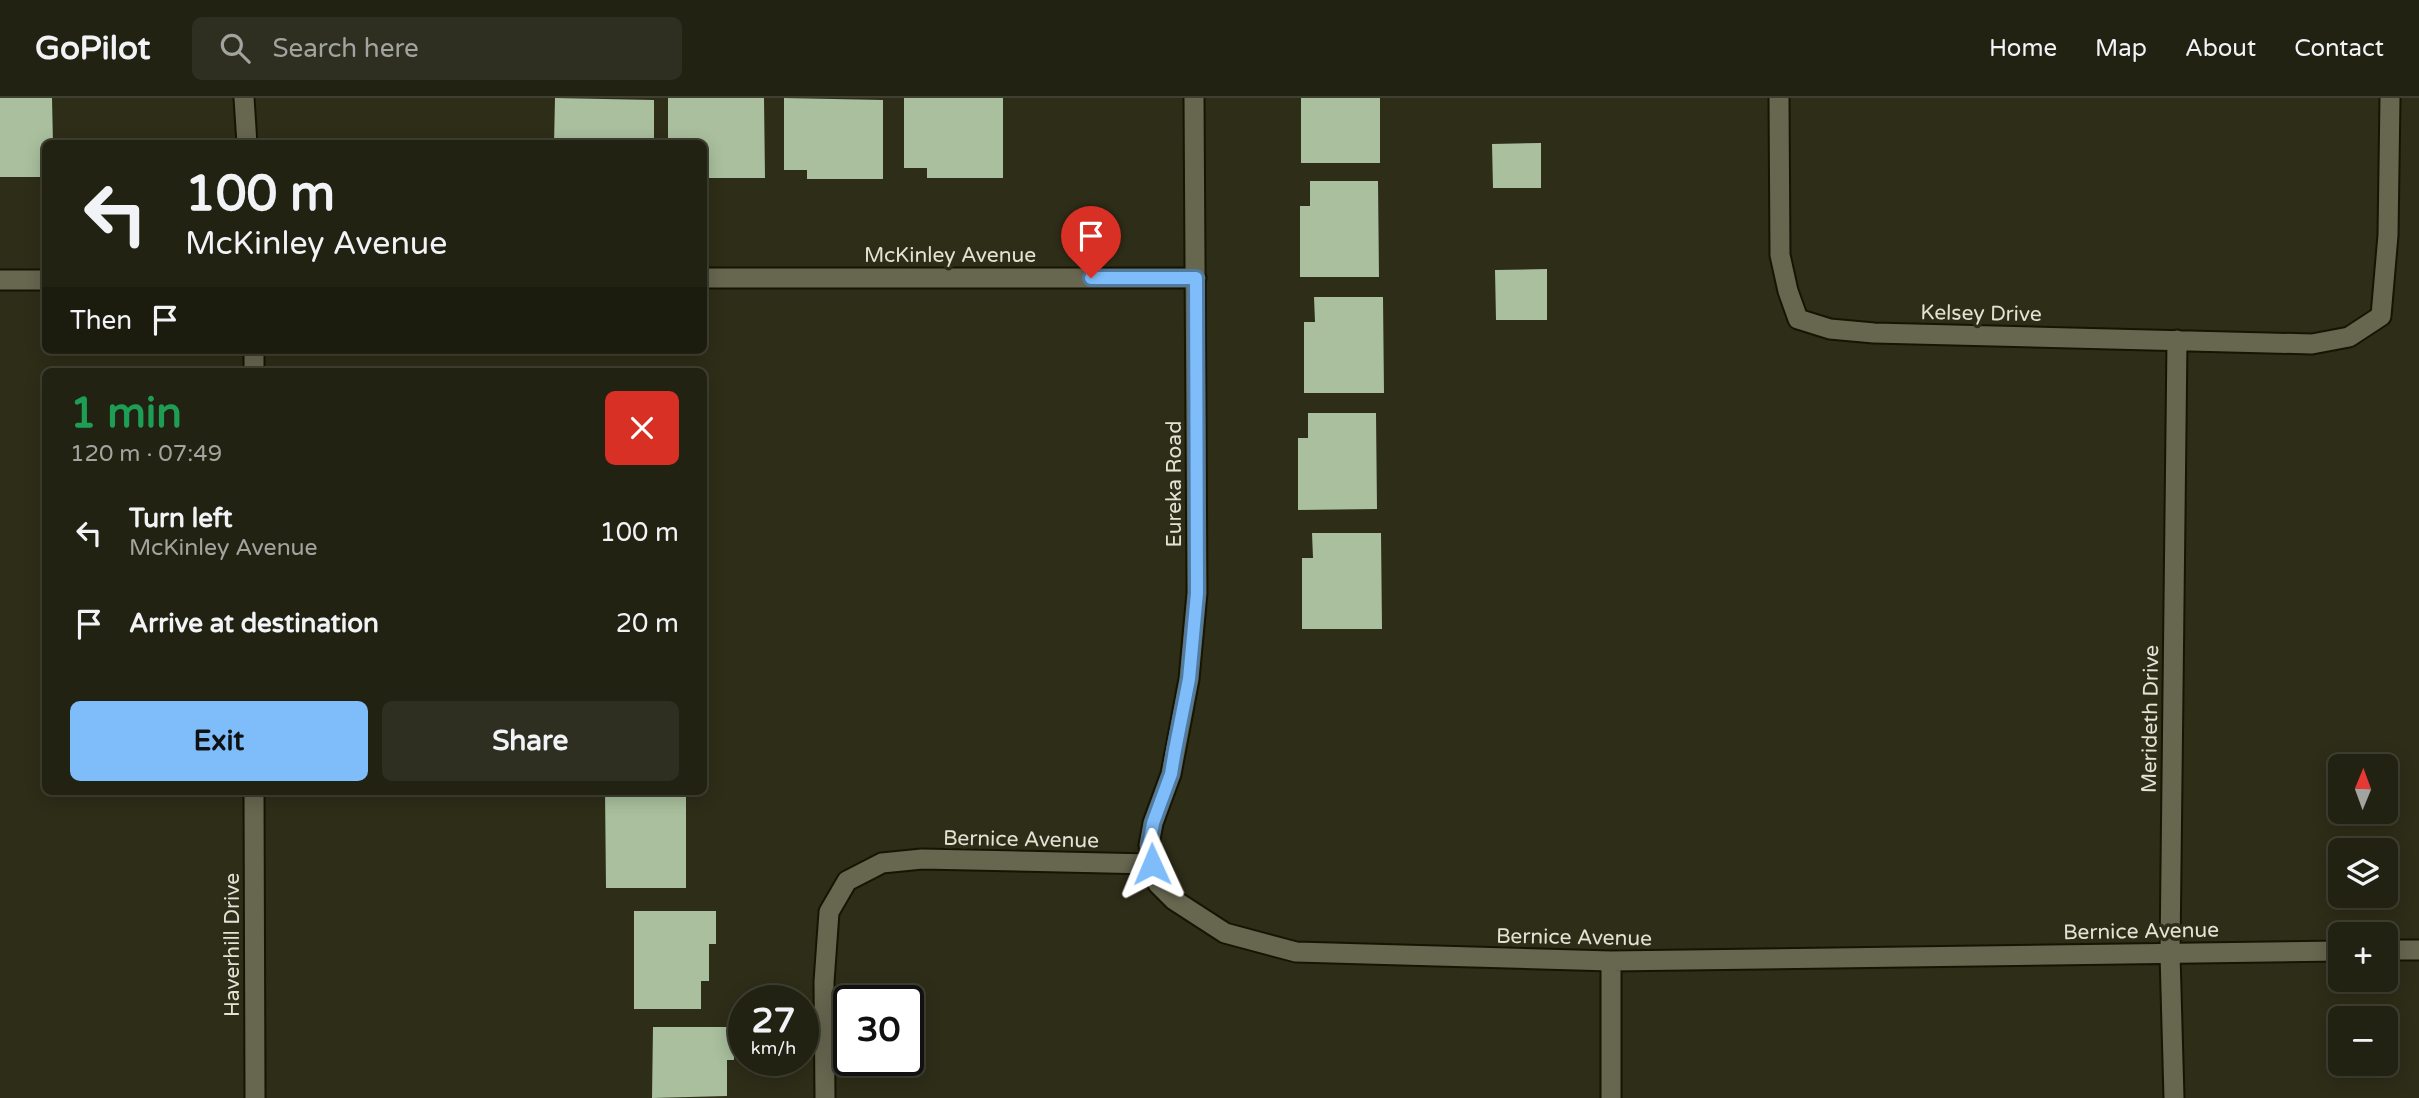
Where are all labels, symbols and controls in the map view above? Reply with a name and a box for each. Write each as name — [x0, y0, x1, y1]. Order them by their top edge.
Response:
search box — [192, 17, 682, 80]
text: GoPilot — [35, 29, 150, 68]
icon: search — [216, 29, 254, 67]
text: Search here — [272, 33, 419, 64]
text: Home — [1989, 34, 2057, 63]
text: Map — [2095, 34, 2147, 63]
text: About — [2185, 34, 2256, 63]
text: Contact — [2294, 34, 2384, 63]
text: 100 m — [185, 165, 335, 224]
icon: left — [70, 168, 161, 259]
pin — [1061, 206, 1121, 278]
icon: arrive — [1072, 217, 1110, 255]
text: McKinley Avenue — [185, 225, 447, 263]
street label: McKinley Avenue — [864, 243, 1036, 268]
street label: Kelsey Drive — [1920, 300, 2042, 327]
icon: arrive — [146, 301, 184, 339]
text: Then — [70, 305, 132, 336]
text: 1 min — [70, 388, 182, 439]
button: close — [605, 391, 679, 465]
street label: Eureka Road — [1162, 421, 1187, 547]
text: 120 m · 07:49 — [70, 440, 222, 468]
text: Turn left — [129, 503, 232, 534]
icon: left — [70, 514, 108, 552]
text: 100 m — [599, 517, 679, 548]
text: McKinley Avenue — [129, 534, 318, 562]
icon: arrive — [70, 605, 108, 643]
text: Arrive at destination — [129, 608, 379, 639]
text: 20 m — [616, 608, 679, 639]
street label: Merideth Drive — [2137, 645, 2164, 793]
button: Exit — [70, 701, 368, 781]
button: Share — [382, 701, 679, 781]
north arrow — [2328, 754, 2398, 824]
map controls — [2328, 754, 2398, 1076]
street label: Bernice Avenue — [943, 826, 1099, 853]
position arrow — [1115, 827, 1189, 901]
button: layers — [2328, 838, 2398, 908]
street label: Haverhill Drive — [220, 873, 245, 1017]
street label: Bernice Avenue — [2063, 918, 2219, 945]
button: + — [2328, 922, 2398, 992]
street label: Bernice Avenue — [1496, 924, 1652, 951]
speed limit sign: 30 — [833, 985, 924, 1076]
text: 27 — [752, 1000, 795, 1042]
button: − — [2328, 1006, 2398, 1076]
text: km/h — [751, 1037, 796, 1059]

